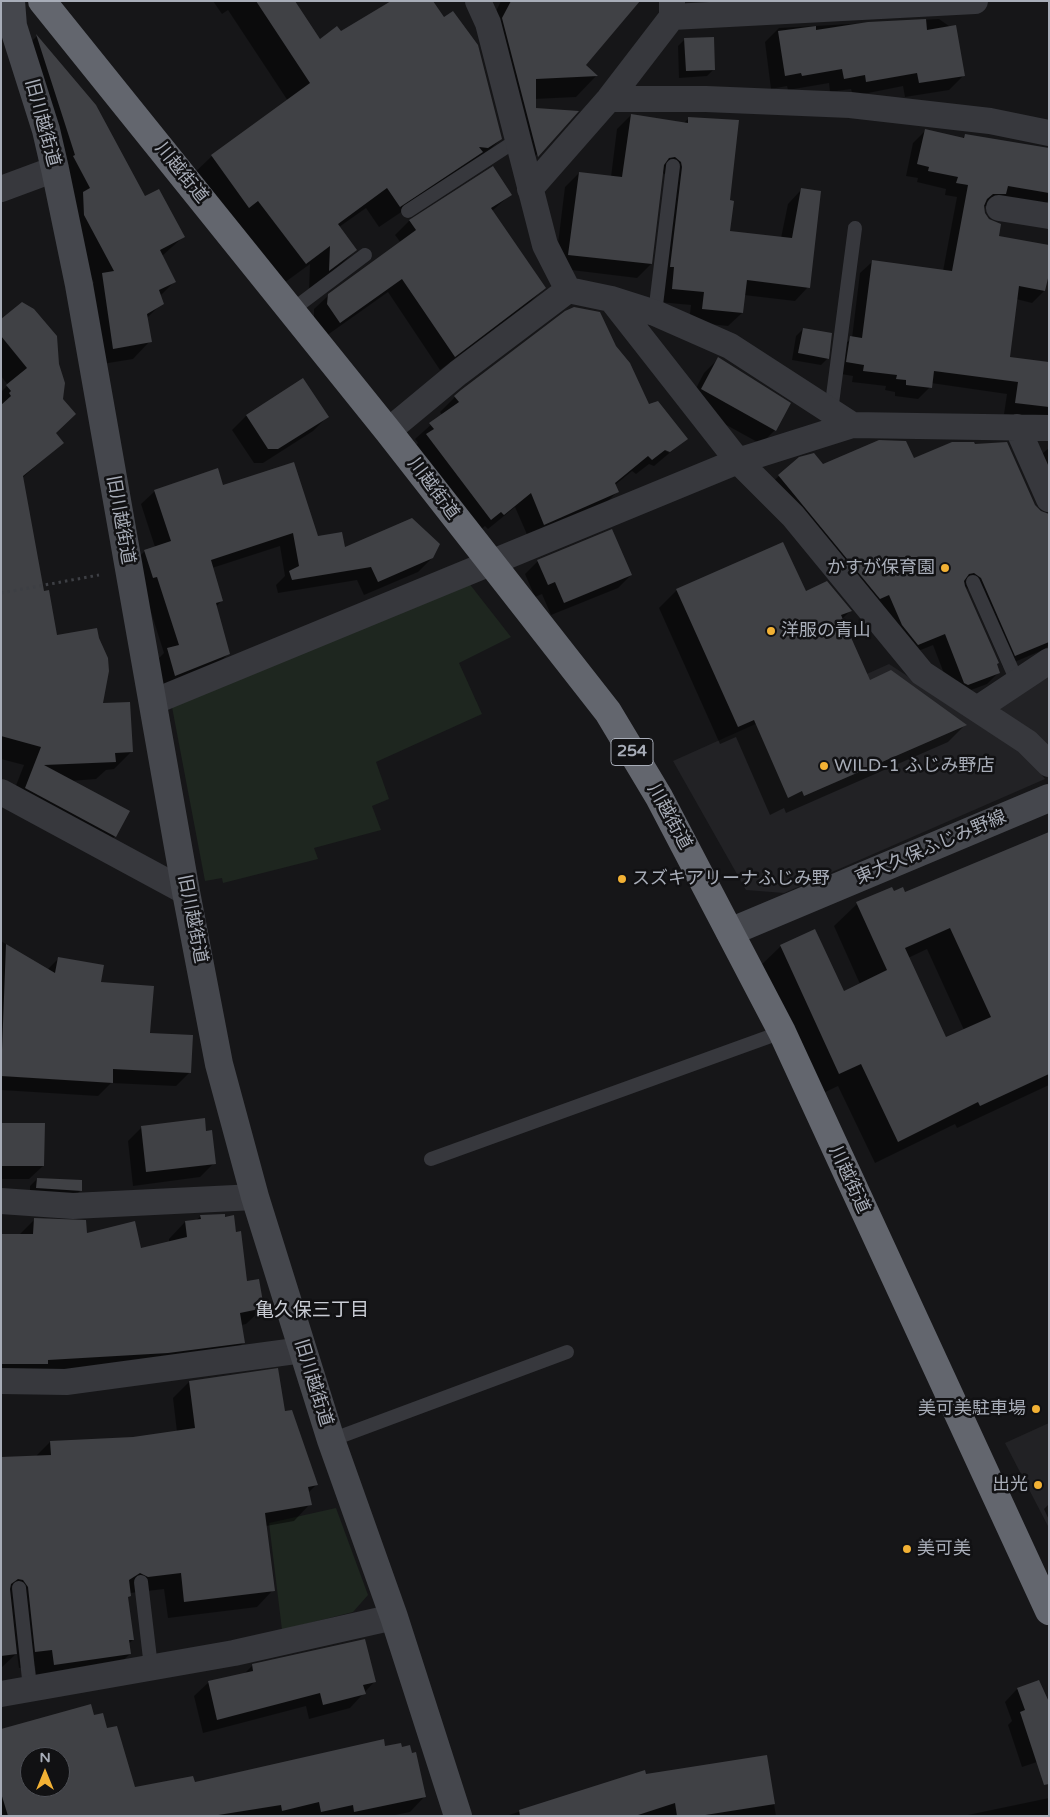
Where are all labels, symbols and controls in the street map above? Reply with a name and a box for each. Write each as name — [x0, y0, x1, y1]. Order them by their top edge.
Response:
street label: 旧川越街道 — [20, 77, 64, 169]
street label: 川越街道 — [150, 138, 212, 208]
street label: 川越街道 — [403, 454, 463, 524]
street label: 旧川越街道 — [102, 474, 138, 566]
place label: かすが保育園 — [827, 557, 935, 579]
marker: かすが保育園 — [939, 562, 951, 574]
place label: 洋服の青山 — [781, 620, 871, 642]
marker: 洋服の青山 — [765, 625, 777, 637]
road number: 254 — [611, 739, 653, 766]
place label: WILD-1 ふじみ野店 — [834, 755, 995, 777]
marker: WILD-1 ふじみ野店 — [818, 760, 830, 772]
street label: 川越街道 — [642, 780, 696, 854]
street label: 東大久保ふじみ野線 — [852, 806, 1010, 890]
place label: スズキアリーナふじみ野 — [632, 868, 830, 890]
street label: 旧川越街道 — [173, 873, 211, 965]
marker: スズキアリーナふじみ野 — [616, 873, 628, 885]
street label: 川越街道 — [824, 1143, 874, 1217]
district label: 亀久保三丁目 — [255, 1300, 369, 1322]
street label: 旧川越街道 — [290, 1337, 336, 1429]
place label: 美可美駐車場 — [918, 1398, 1026, 1420]
marker: 美可美駐車場 — [1030, 1403, 1042, 1415]
place label: 出光 — [992, 1474, 1028, 1496]
marker: 出光 — [1032, 1479, 1044, 1491]
place label: 美可美 — [917, 1538, 971, 1560]
marker: 美可美 — [901, 1543, 913, 1555]
north arrow — [20, 1747, 70, 1797]
text: N — [39, 1749, 51, 1766]

